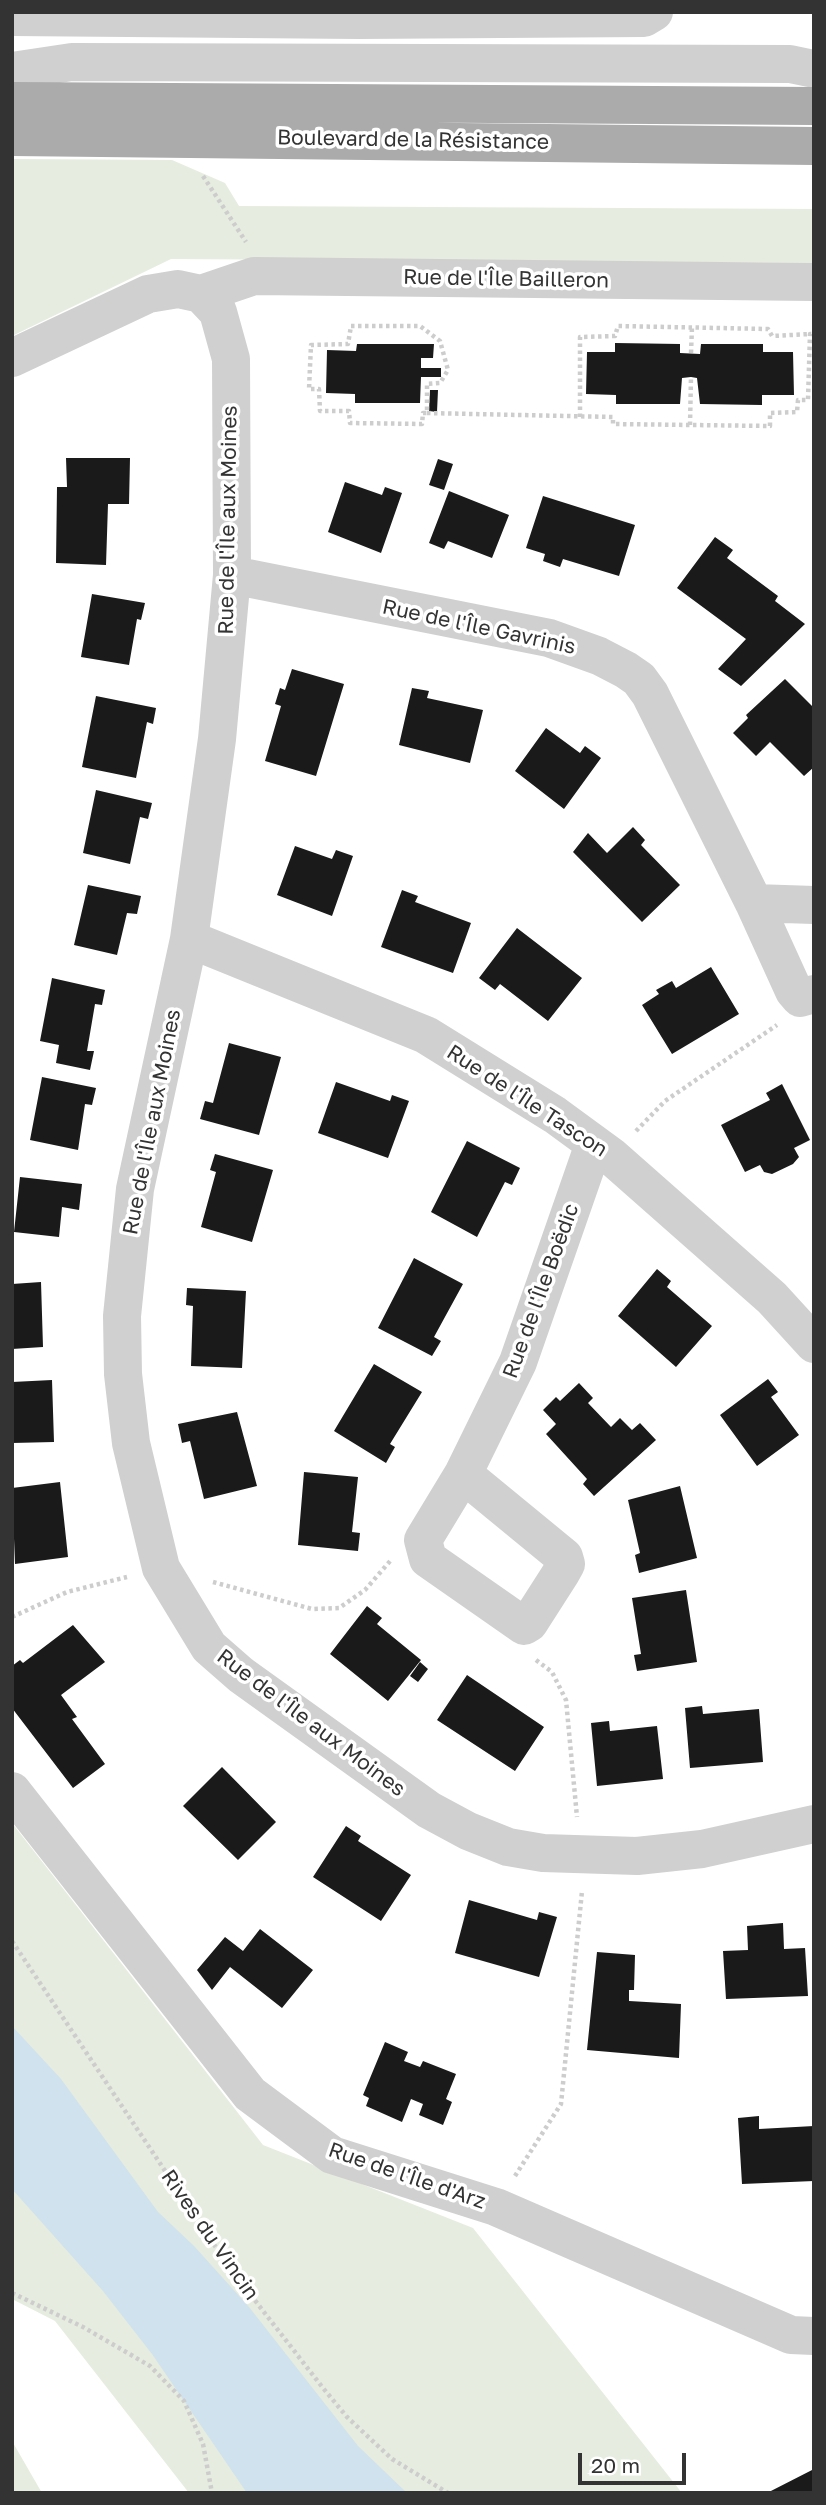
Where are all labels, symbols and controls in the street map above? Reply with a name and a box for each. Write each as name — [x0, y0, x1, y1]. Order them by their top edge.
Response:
street label: Boulevard de la Résistance — [277, 125, 549, 155]
street label: Rue de l'Île Bailleron — [403, 265, 609, 293]
street label: Rue de l'Île aux Moines — [213, 405, 243, 635]
street label: Rue de l'Île Gavrinis — [380, 594, 578, 660]
street label: Rue de l'Île aux Moines — [118, 1007, 186, 1237]
street label: Rue de l'Île Tascon — [442, 1040, 612, 1162]
street label: Rue de l'Île Boëdic — [498, 1200, 584, 1382]
street label: Rue de l'Île aux Moines — [212, 1644, 410, 1802]
street label: Rue de l'Île d'Arz — [325, 2137, 489, 2215]
street label: Rives du Vincin — [156, 2165, 264, 2305]
scale bar — [581, 2438, 690, 2482]
text: 20 m — [591, 2452, 640, 2478]

